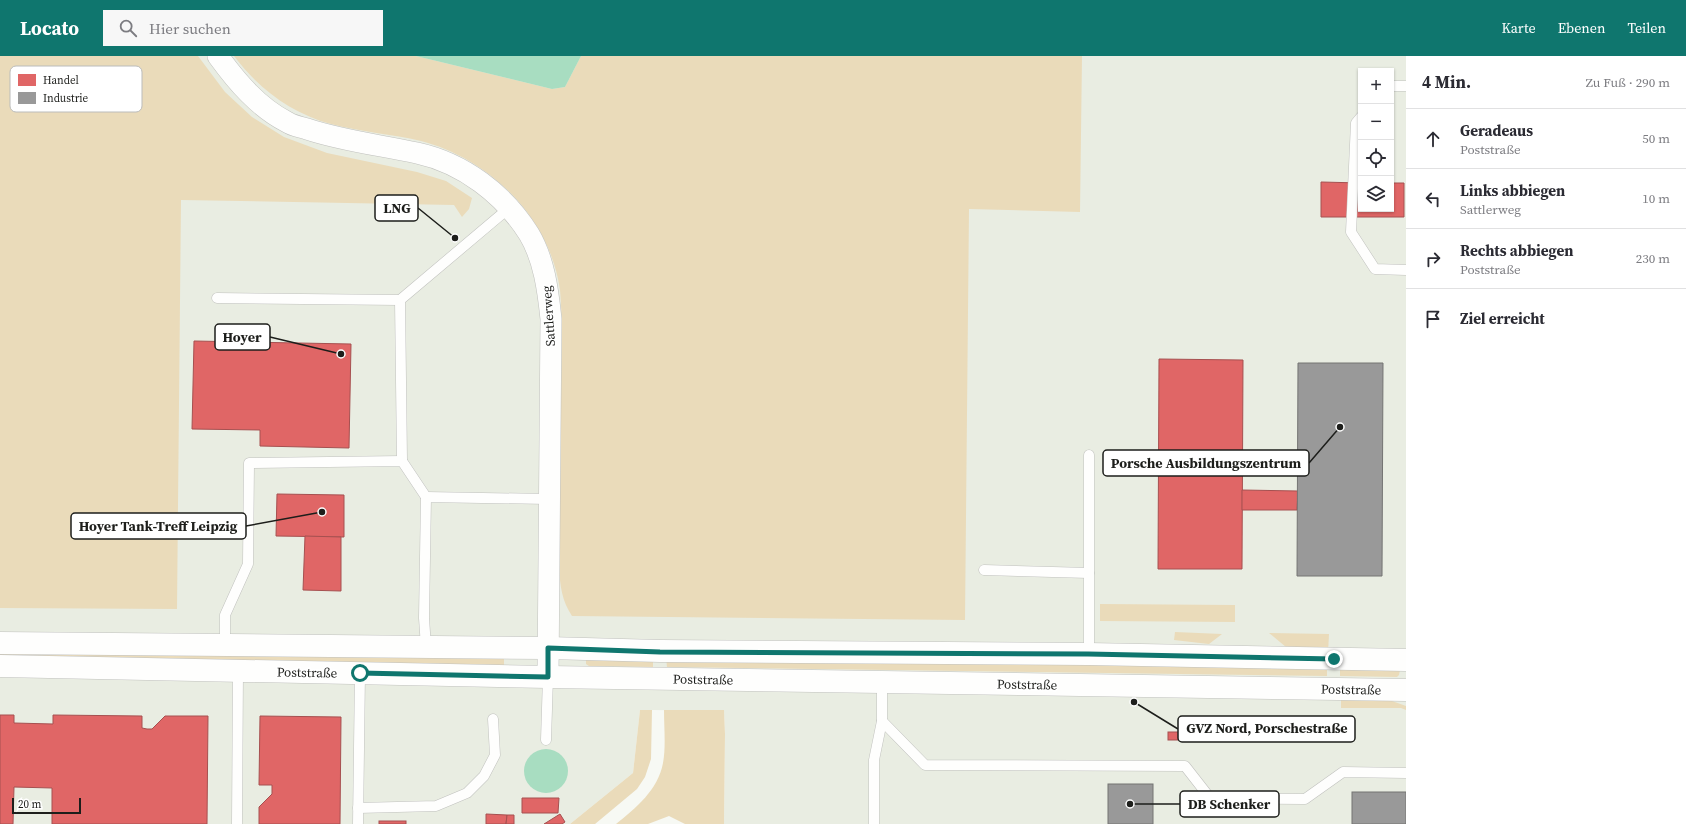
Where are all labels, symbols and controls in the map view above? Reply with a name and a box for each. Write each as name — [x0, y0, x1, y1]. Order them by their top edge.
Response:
search box — [103, 10, 383, 46]
text: Locato — [20, 15, 79, 41]
icon: search — [117, 17, 139, 39]
text: Hier suchen — [149, 18, 231, 39]
text: Karte — [1501, 18, 1536, 38]
text: Ebenen — [1558, 18, 1605, 38]
text: Teilen — [1627, 18, 1666, 38]
legend — [10, 66, 142, 112]
map controls — [1358, 68, 1394, 212]
button: + — [1358, 68, 1394, 104]
text: 4 Min. — [1422, 70, 1471, 94]
text: Handel — [43, 73, 79, 88]
text: Zu Fuß · 290 m — [1586, 74, 1670, 91]
text: Industrie — [43, 91, 89, 106]
button: − — [1358, 104, 1394, 140]
text: Geradeaus — [1460, 120, 1533, 141]
icon: ahead — [1422, 128, 1444, 150]
text: 50 m — [1642, 130, 1670, 147]
button: locate — [1358, 140, 1394, 176]
text: Poststraße — [1460, 141, 1521, 158]
button: layers — [1358, 176, 1394, 212]
text: Links abbiegen — [1460, 180, 1565, 201]
icon: left — [1422, 188, 1444, 210]
text: 10 m — [1642, 190, 1670, 207]
callout: LNG — [375, 195, 418, 221]
text: LNG — [383, 198, 411, 218]
text: Sattlerweg — [1460, 201, 1521, 218]
text: Rechts abbiegen — [1460, 240, 1574, 261]
icon: right — [1422, 248, 1444, 270]
text: 230 m — [1636, 250, 1670, 267]
text: Poststraße — [1460, 261, 1521, 278]
street label: Sattlerweg — [538, 285, 559, 347]
icon: arrive — [1422, 308, 1444, 330]
text: Ziel erreicht — [1460, 308, 1545, 329]
callout: Hoyer — [215, 324, 270, 350]
text: Hoyer — [222, 327, 262, 347]
callout: Porsche Ausbildungszentrum — [1103, 450, 1309, 476]
text: Porsche Ausbildungszentrum — [1111, 453, 1301, 473]
callout: Hoyer Tank-Treff Leipzig — [71, 513, 246, 539]
text: Hoyer Tank-Treff Leipzig — [79, 516, 238, 536]
route end — [1325, 650, 1343, 668]
street label: Poststraße — [277, 663, 338, 682]
route start — [351, 664, 369, 682]
street label: Poststraße — [673, 670, 734, 689]
street label: Poststraße — [997, 675, 1058, 694]
street label: Poststraße — [1321, 680, 1382, 699]
callout: GVZ Nord, Porschestraße — [1178, 716, 1355, 742]
text: GVZ Nord, Porschestraße — [1186, 718, 1348, 738]
callout: DB Schenker — [1180, 791, 1279, 817]
text: DB Schenker — [1188, 794, 1271, 814]
scale bar — [12, 796, 81, 815]
text: 20 m — [18, 797, 41, 812]

